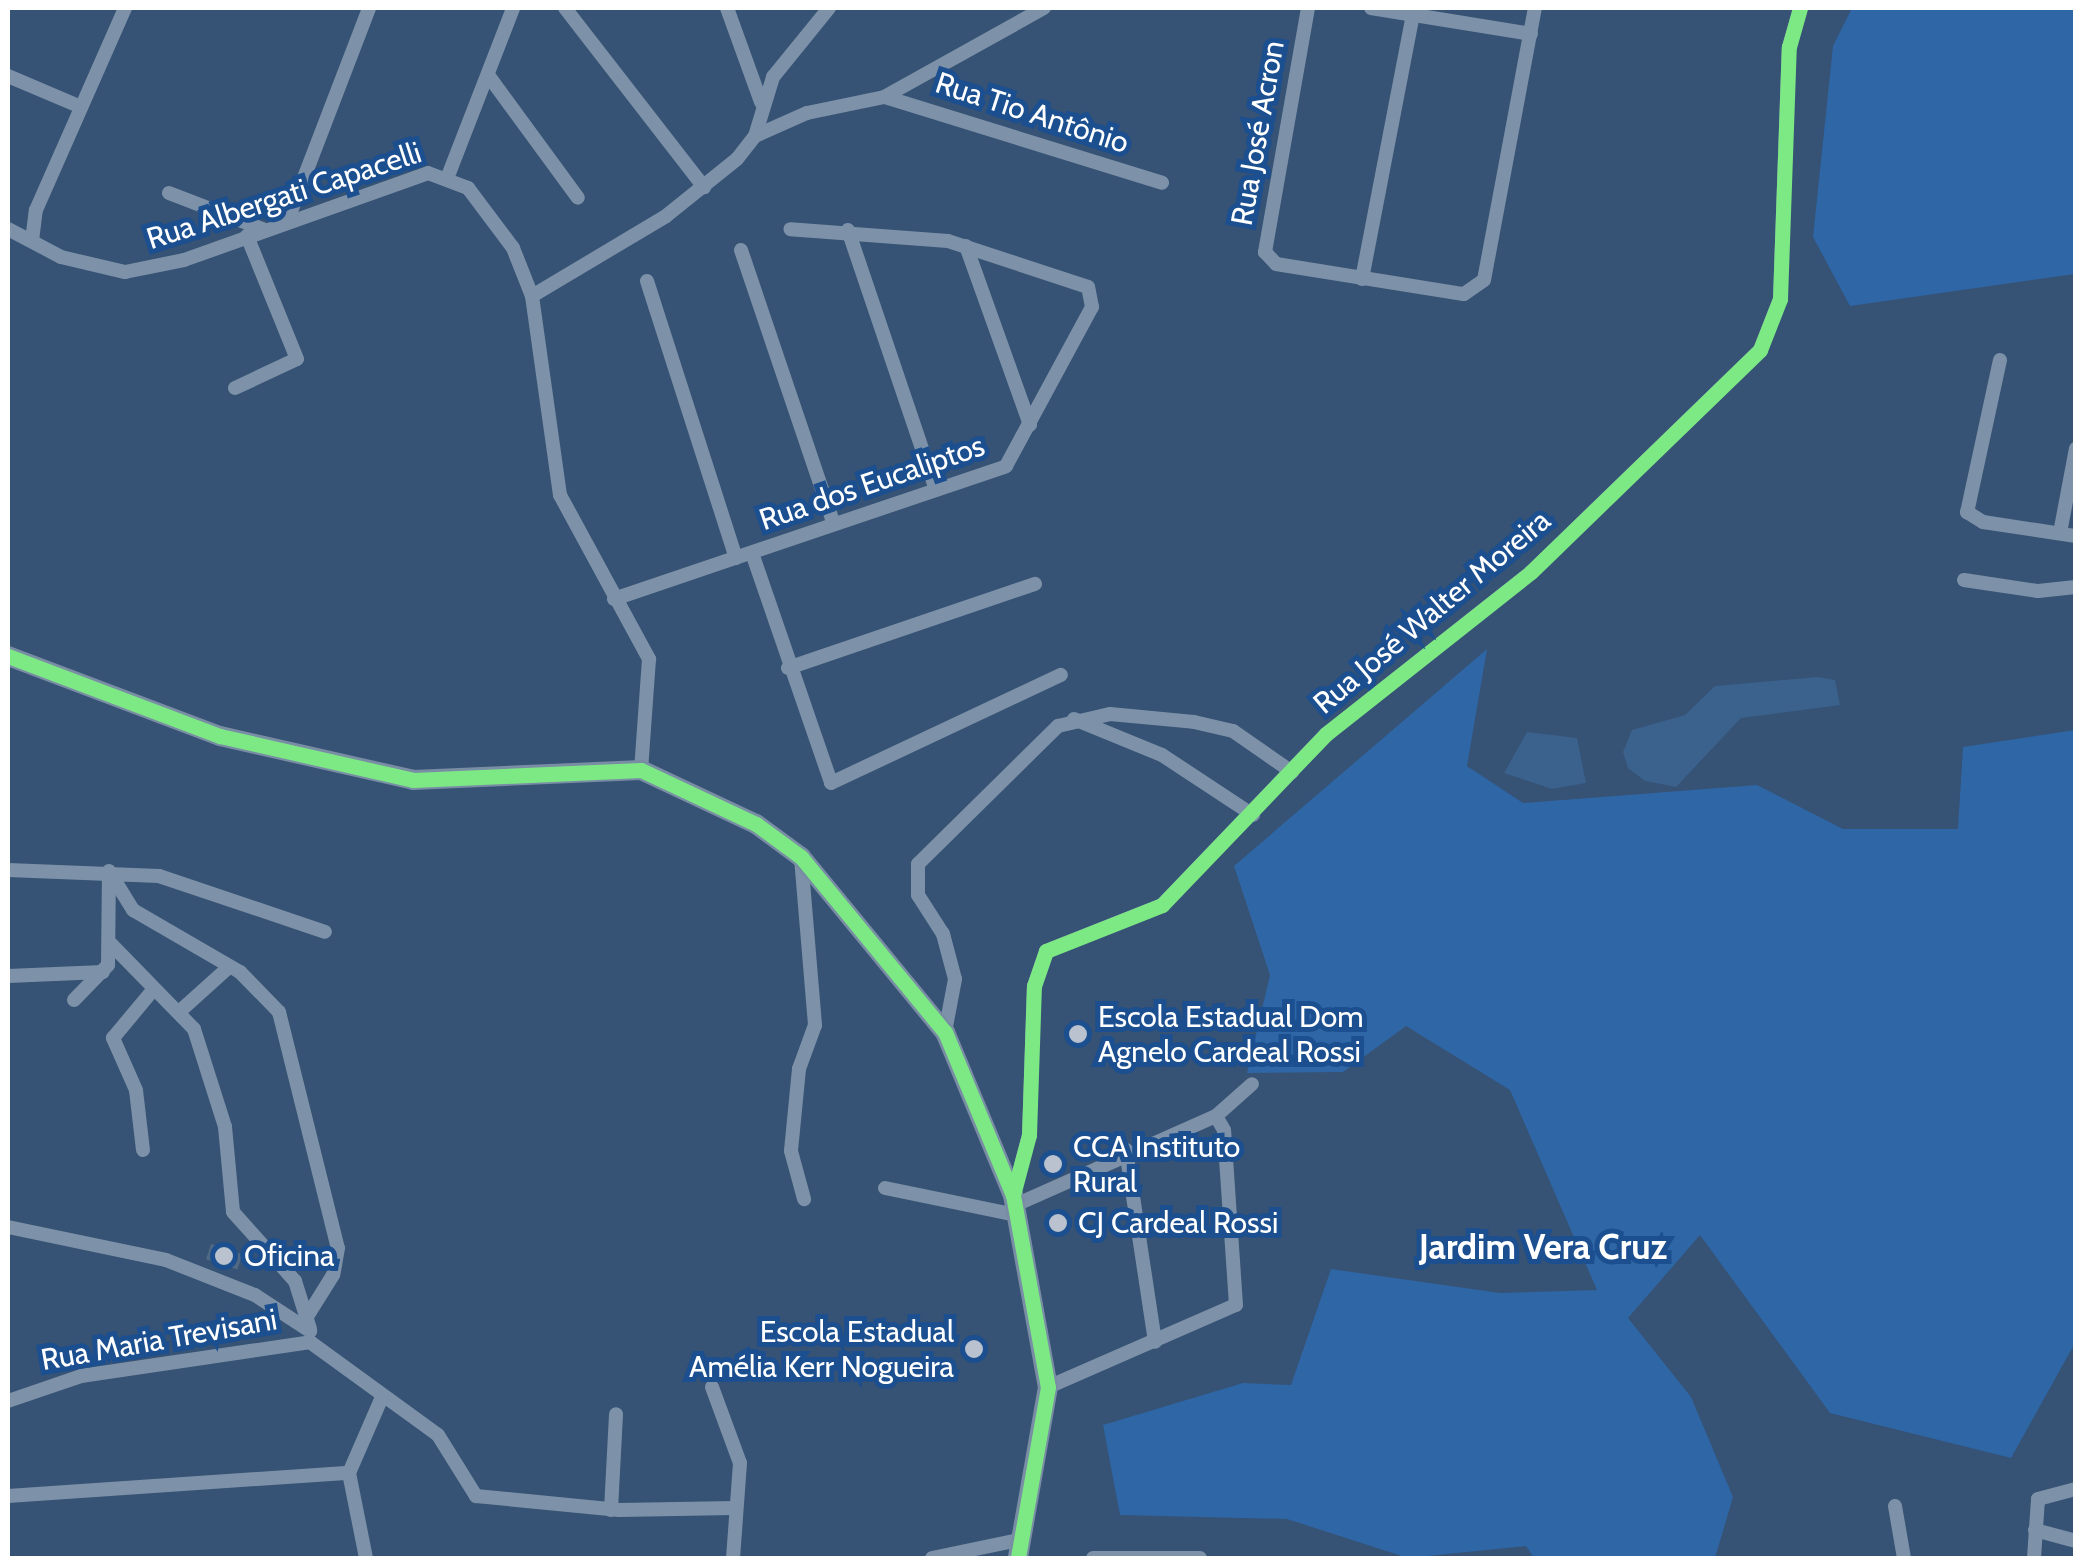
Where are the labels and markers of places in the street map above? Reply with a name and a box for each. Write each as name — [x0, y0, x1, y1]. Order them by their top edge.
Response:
place label: Escola Estadual Dom Agnelo Cardeal Rossi — [1098, 999, 1363, 1070]
marker: Escola Estadual Dom Agnelo Cardeal Rossi — [1067, 1023, 1089, 1045]
place label: CCA Instituto Rural — [1073, 1129, 1240, 1200]
marker: CCA Instituto Rural — [1042, 1153, 1064, 1175]
place label: CJ Cardeal Rossi — [1078, 1205, 1278, 1241]
marker: CJ Cardeal Rossi — [1047, 1212, 1069, 1234]
place label: Oficina — [244, 1238, 334, 1274]
marker: Oficina — [213, 1245, 235, 1267]
place label: Escola Estadual Amélia Kerr Nogueira — [689, 1314, 954, 1384]
marker: Escola Estadual Amélia Kerr Nogueira — [963, 1338, 985, 1360]

